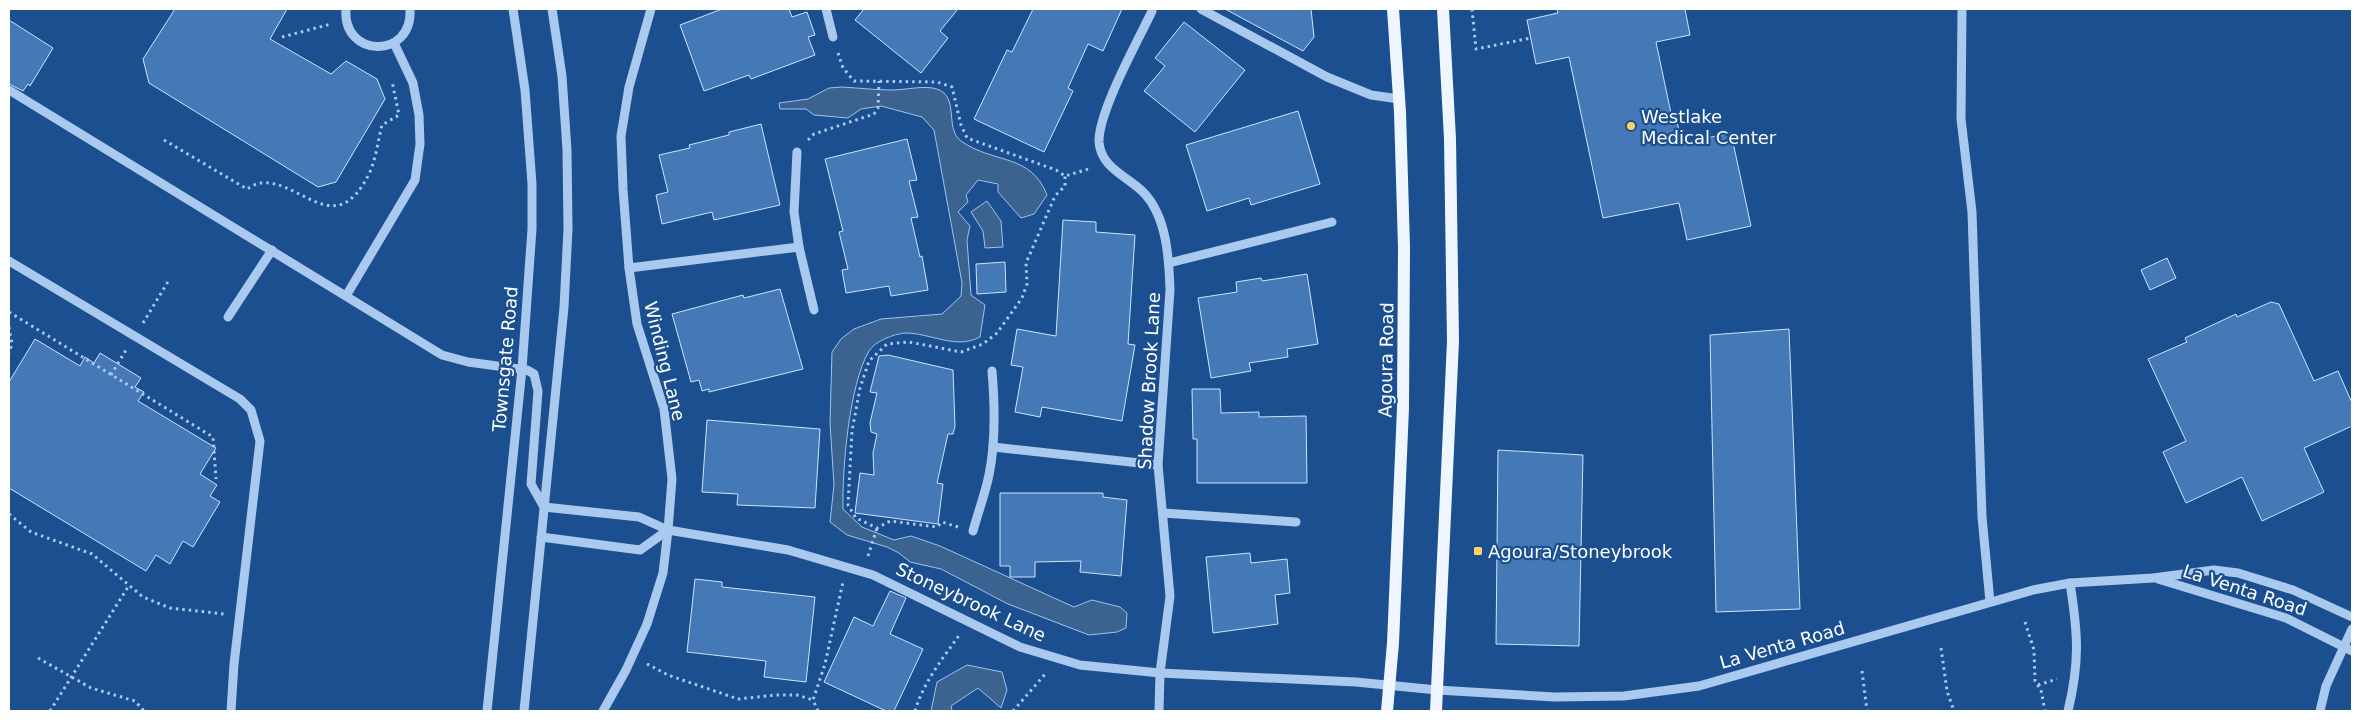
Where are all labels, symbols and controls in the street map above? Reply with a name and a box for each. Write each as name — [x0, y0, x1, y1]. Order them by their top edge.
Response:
place label: Westlake Medical Center — [1641, 106, 1777, 148]
marker: Westlake Medical Center — [1625, 120, 1637, 132]
street label: Townsgate Road — [488, 285, 522, 434]
street label: Shadow Brook Lane — [1134, 292, 1164, 470]
street label: Winding Lane — [640, 299, 690, 423]
street label: Agoura Road — [1374, 302, 1398, 418]
place label: Agoura/Stoneybrook — [1488, 541, 1673, 562]
marker: Agoura/Stoneybrook — [1472, 545, 1484, 557]
street label: Stoneybrook Lane — [893, 558, 1049, 646]
street label: La Venta Road — [2180, 560, 2310, 620]
street label: La Venta Road — [1717, 617, 1847, 673]

